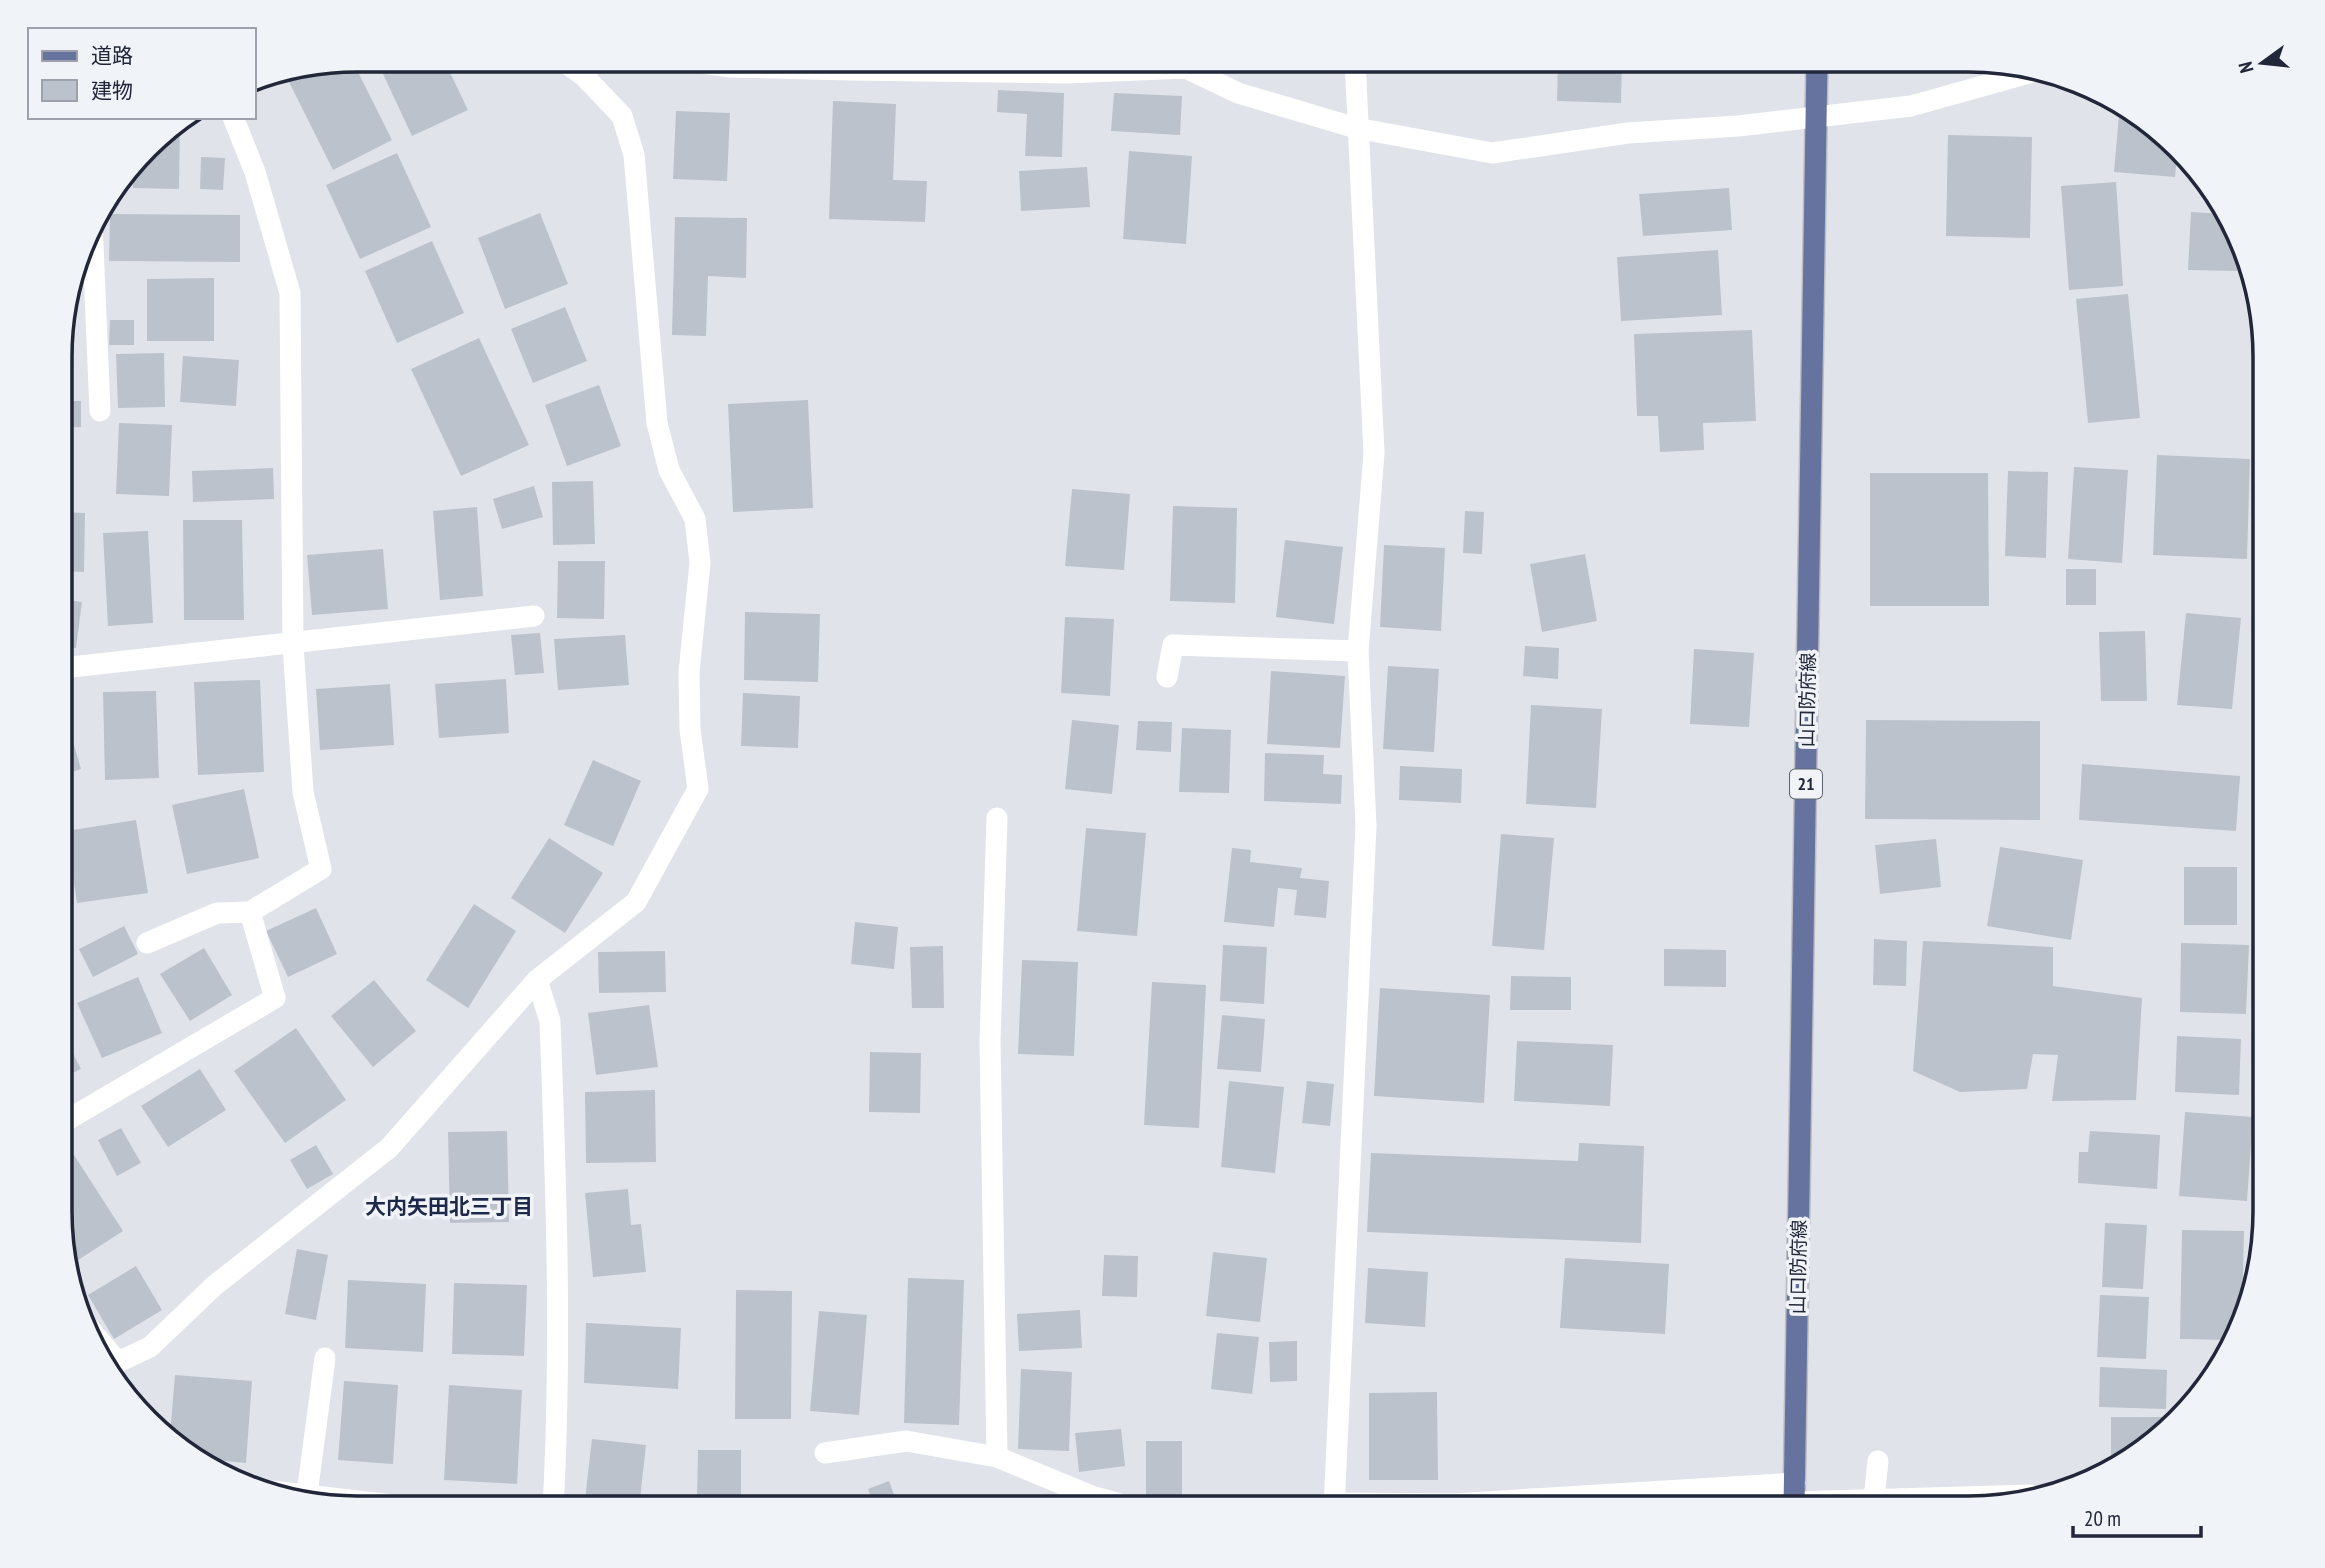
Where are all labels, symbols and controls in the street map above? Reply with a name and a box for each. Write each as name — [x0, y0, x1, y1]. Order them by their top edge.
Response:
legend — [28, 28, 256, 119]
north arrow — [2227, 28, 2297, 98]
text: 道路 — [91, 42, 133, 69]
text: N — [2233, 59, 2258, 75]
text: 建物 — [91, 77, 133, 104]
street label: 山口防府線 — [1794, 652, 1820, 748]
road number: 21 — [1790, 770, 1822, 798]
district label: 大内矢田北三丁目 — [365, 1193, 533, 1220]
street label: 山口防府線 — [1785, 1219, 1811, 1315]
scale bar — [2073, 1494, 2201, 1538]
text: 20 m — [2084, 1505, 2121, 1532]

